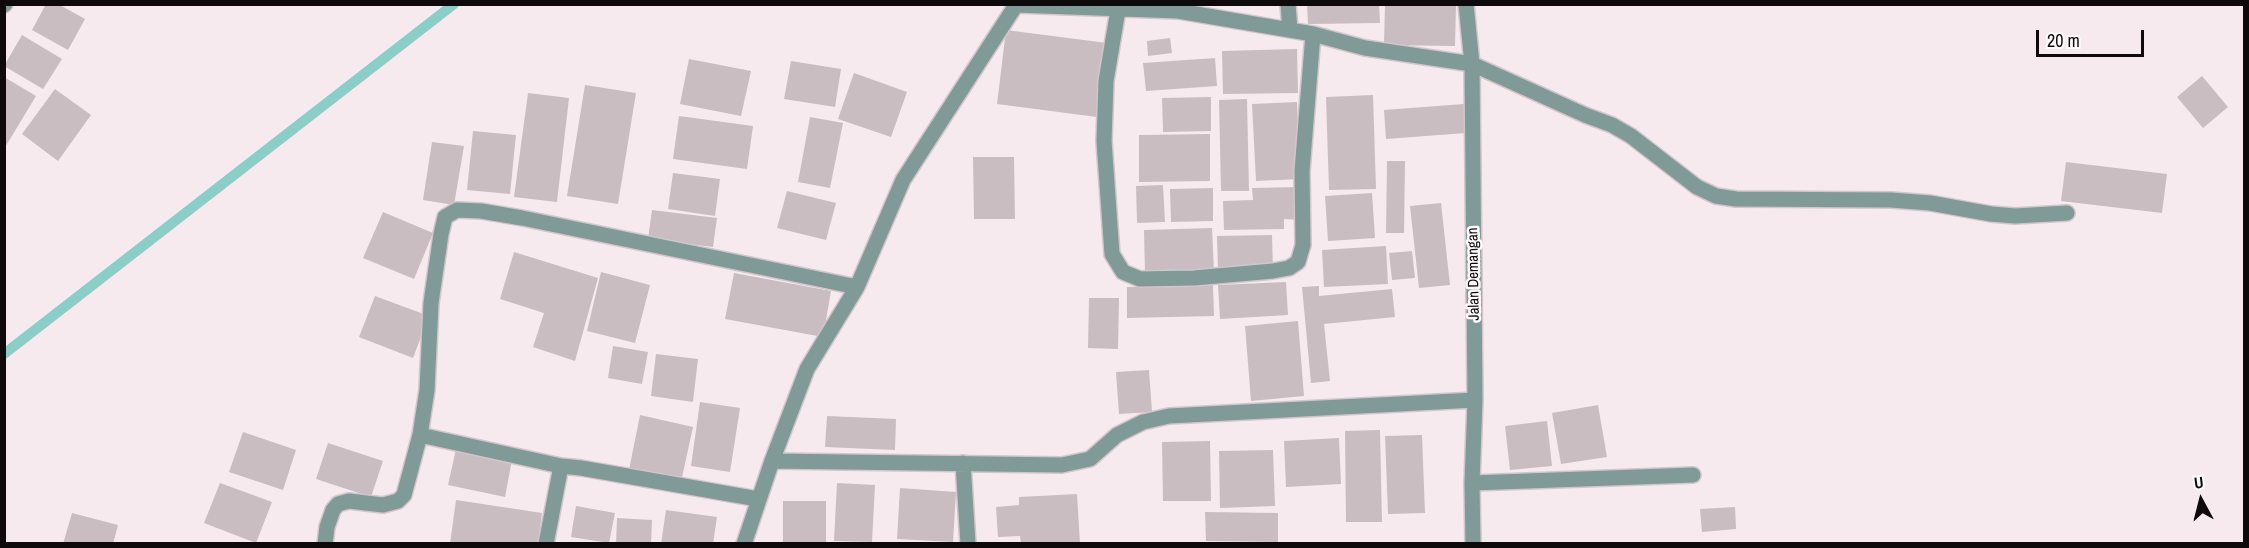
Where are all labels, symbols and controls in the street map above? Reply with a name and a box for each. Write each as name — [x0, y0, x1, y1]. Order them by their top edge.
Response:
scale bar — [2039, 18, 2147, 56]
text: 20 m — [2047, 28, 2080, 53]
street label: Jalan Demangan — [1464, 227, 1484, 321]
north arrow — [2171, 470, 2231, 530]
text: U — [2193, 471, 2205, 494]

